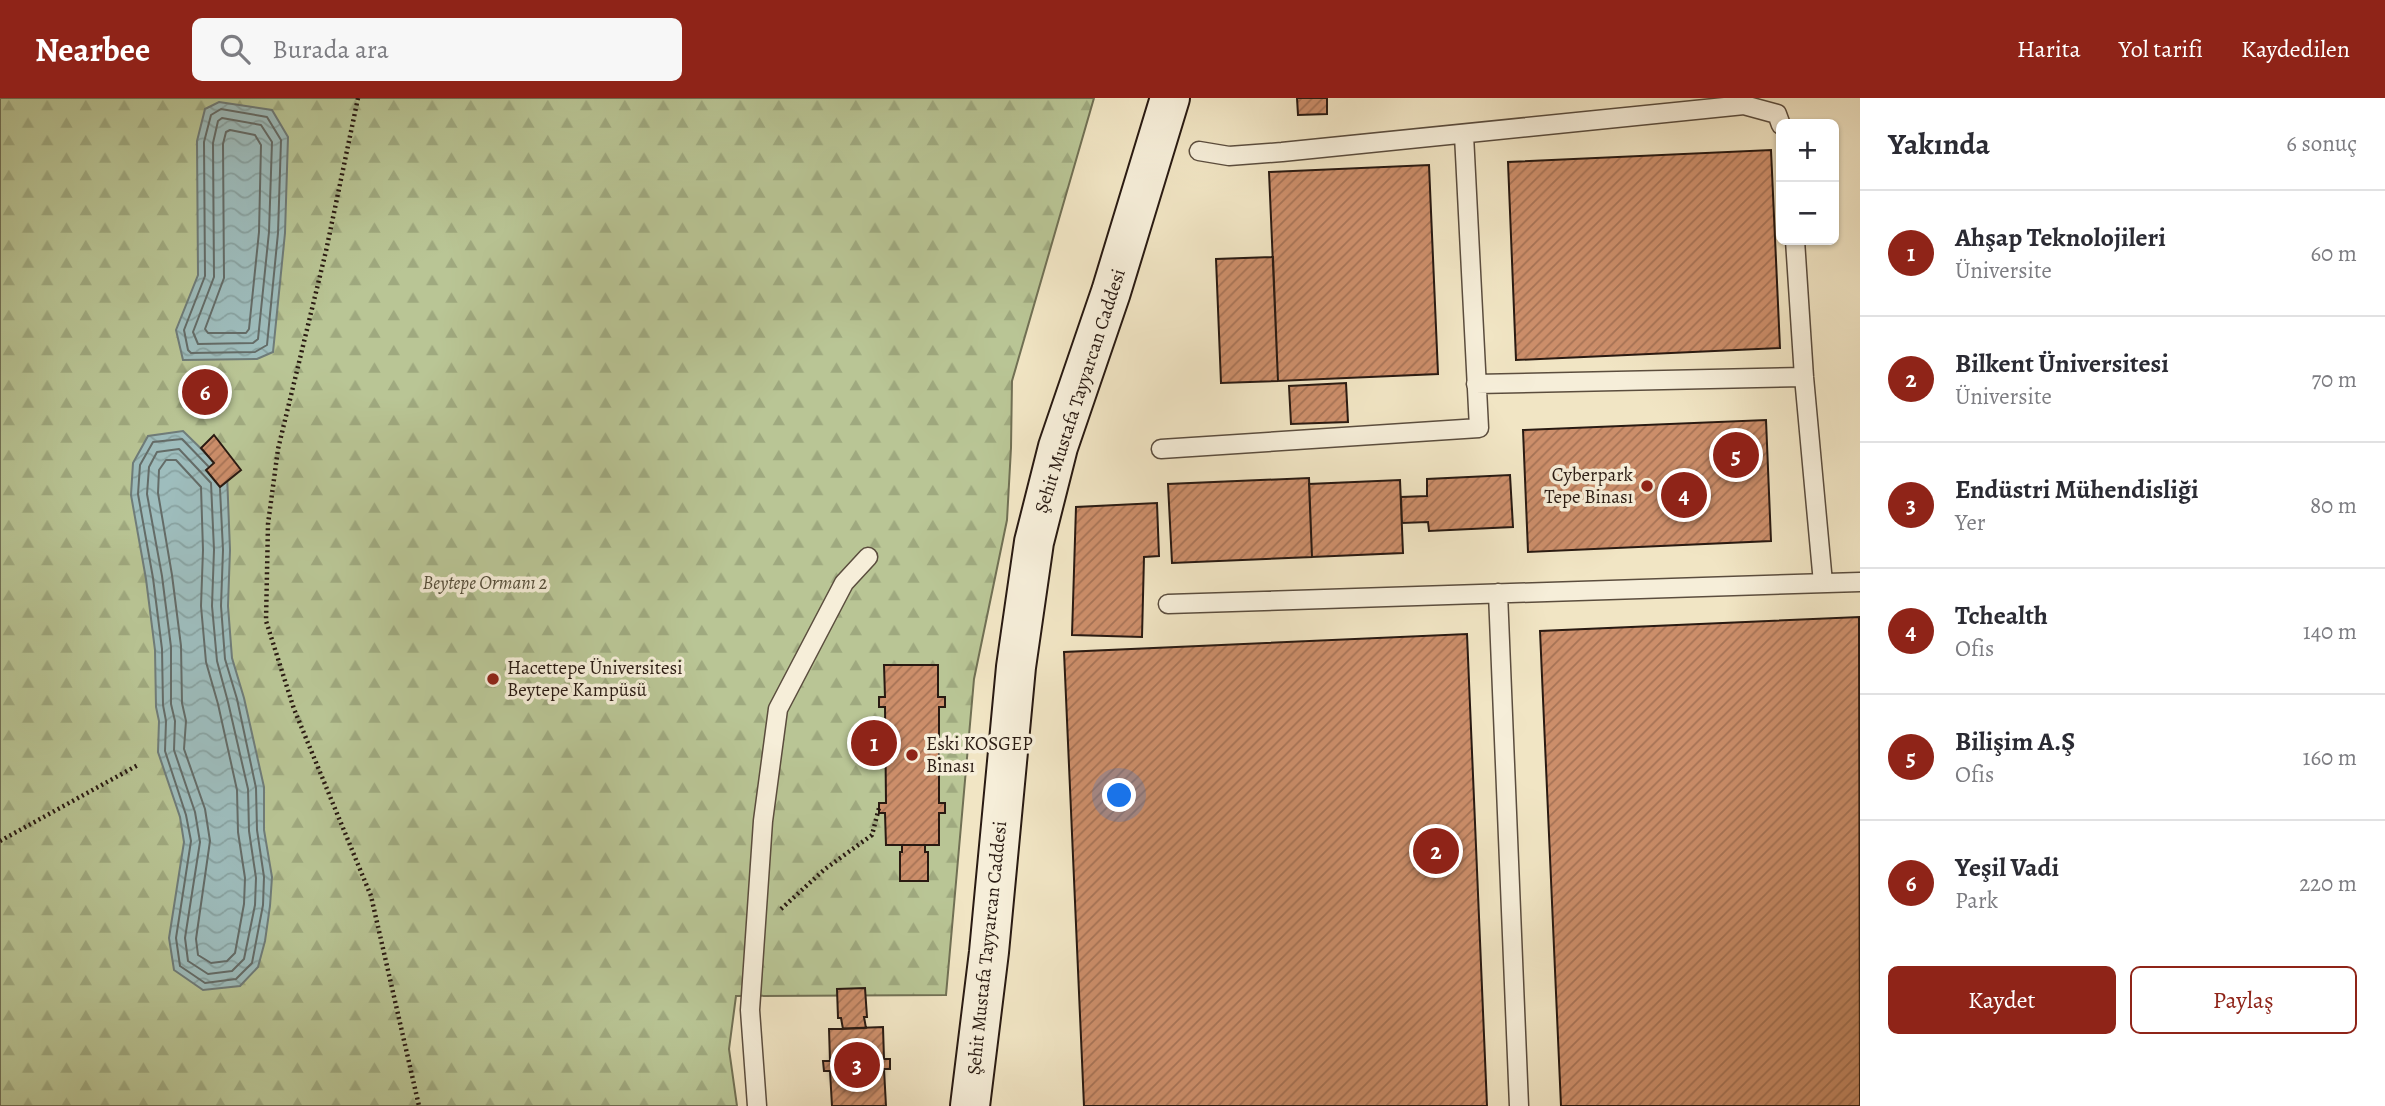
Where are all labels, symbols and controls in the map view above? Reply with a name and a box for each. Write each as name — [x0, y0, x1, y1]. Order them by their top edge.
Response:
search box — [192, 18, 682, 81]
text: Nearbee — [35, 27, 150, 72]
icon: search — [216, 30, 254, 68]
text: Burada ara — [272, 32, 389, 67]
text: Harita — [2017, 33, 2081, 65]
text: Yol tarifi — [2119, 33, 2203, 65]
text: Kaydedilen — [2241, 33, 2350, 65]
map controls — [1776, 119, 1839, 245]
button: + — [1776, 119, 1839, 182]
text: Yakında — [1888, 124, 1990, 164]
text: 6 sonuç — [2286, 128, 2357, 159]
button: − — [1776, 182, 1839, 245]
text: Ahşap Teknolojileri — [1955, 220, 2166, 255]
text: 1 — [1907, 238, 1915, 269]
text: 60 m — [2310, 238, 2357, 269]
text: Üniversite — [1955, 255, 2052, 286]
street label: Şehit Mustafa Tayyarcan Caddesi — [1028, 266, 1132, 516]
text: Bilkent Üniversitesi — [1955, 346, 2169, 381]
text: 2 — [1905, 364, 1917, 395]
text: 70 m — [2311, 364, 2357, 395]
pin: 6 — [182, 366, 228, 418]
text: Üniversite — [1955, 381, 2052, 412]
pin: 5 — [1713, 429, 1759, 481]
place label: Cyberpark Tepe Binası — [1544, 462, 1634, 510]
pin: 4 — [1661, 469, 1707, 521]
text: Endüstri Mühendisliği — [1955, 472, 2199, 507]
marker: Cyberpark Tepe Binası — [1639, 478, 1655, 494]
text: 3 — [1906, 490, 1916, 521]
text: 80 m — [2310, 490, 2357, 521]
text: Yer — [1955, 507, 1986, 538]
park label: Beytepe Ormanı 2 — [423, 570, 548, 596]
text: Tchealth — [1955, 598, 2048, 633]
text: 4 — [1906, 616, 1916, 647]
text: 140 m — [2303, 616, 2357, 647]
text: Ofis — [1955, 633, 1994, 664]
place label: Hacettepe Üniversitesi Beytepe Kampüsü — [507, 655, 683, 703]
marker: Hacettepe Üniversitesi Beytepe Kampüsü — [485, 671, 501, 687]
pin: 1 — [851, 717, 897, 769]
text: Bilişim A.Ş — [1955, 724, 2075, 759]
place label: Eski KOSGEP Binası — [926, 731, 1033, 779]
text: 5 — [1906, 742, 1916, 773]
text: 160 m — [2303, 742, 2357, 773]
marker: Eski KOSGEP Binası — [904, 747, 920, 763]
text: Ofis — [1955, 759, 1994, 790]
your location — [1102, 778, 1136, 812]
street label: Şehit Mustafa Tayyarcan Caddesi — [961, 820, 1013, 1076]
pin: 2 — [1413, 825, 1459, 877]
text: Yeşil Vadi — [1955, 850, 2059, 885]
text: 6 — [1906, 868, 1916, 899]
text: 220 m — [2299, 868, 2357, 899]
text: Park — [1955, 885, 1998, 916]
button: Kaydet — [1888, 966, 2116, 1034]
button: Paylaş — [2130, 966, 2357, 1034]
pin: 3 — [834, 1039, 880, 1091]

